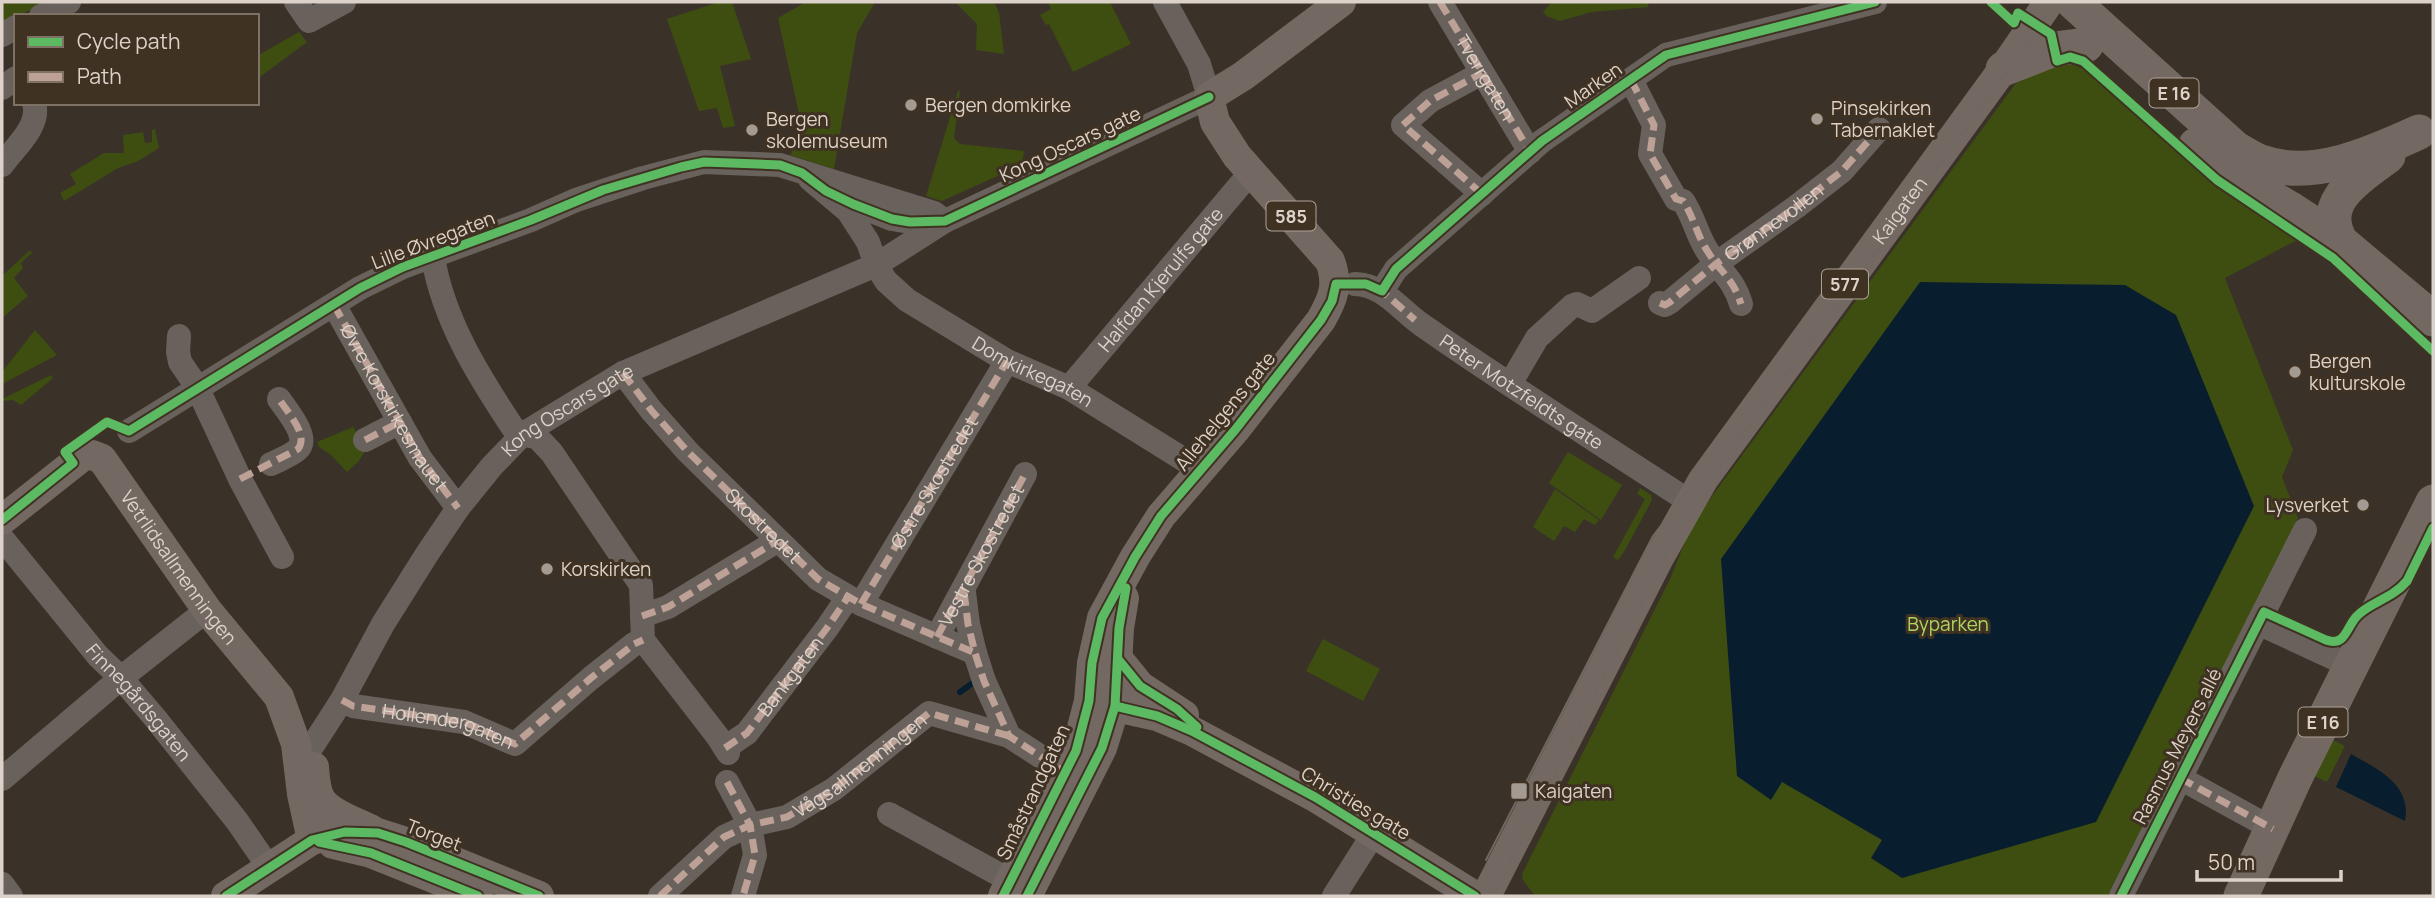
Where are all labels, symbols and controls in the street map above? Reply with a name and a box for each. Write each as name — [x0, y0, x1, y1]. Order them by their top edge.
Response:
legend — [14, 14, 259, 105]
text: Cycle path — [77, 27, 180, 55]
street label: Tverrgaten — [1450, 30, 1521, 125]
street label: Marken — [1559, 56, 1627, 114]
text: Path — [77, 62, 122, 90]
road number: E 16 — [2150, 78, 2198, 108]
place label: Bergen domkirke — [925, 92, 1071, 118]
place label: Pinsekirken Tabernaklet — [1831, 95, 1935, 143]
marker: Bergen domkirke — [903, 97, 919, 113]
street label: Kong Oscars gate — [995, 100, 1145, 188]
place label: Bergen skolemuseum — [766, 106, 888, 154]
marker: Pinsekirken Tabernaklet — [1809, 111, 1825, 127]
marker: Bergen skolemuseum — [744, 122, 760, 138]
street label: Kaigaten — [1866, 171, 1933, 249]
street label: Grønnevollen — [1719, 178, 1828, 267]
street label: Halfdan Kjerulfs gate — [1092, 202, 1229, 357]
road number: 585 — [1266, 202, 1316, 230]
street label: Lille Øvregaten — [368, 205, 498, 275]
road number: 577 — [1822, 270, 1868, 298]
street label: Øvre Korskirkesmauet — [334, 319, 454, 497]
street label: Peter Motzfeldts gate — [1435, 328, 1608, 455]
street label: Domkirkegaten — [967, 330, 1098, 413]
street label: Allehelgens gate — [1169, 346, 1281, 476]
place label: Bergen kulturskole — [2309, 348, 2406, 396]
street label: Kong Oscars gate — [495, 357, 637, 462]
marker: Bergen kulturskole — [2287, 364, 2303, 380]
street label: Østre Skostredet — [884, 411, 984, 553]
street label: Vestre Skostredet — [932, 479, 1030, 631]
street label: Skostredet — [720, 482, 808, 569]
street label: Vetrlidsallmenningen — [115, 485, 243, 650]
place label: Lysverket — [2265, 492, 2349, 518]
marker: Lysverket — [2355, 497, 2371, 513]
place label: Korskirken — [561, 556, 651, 582]
marker: Korskirken — [539, 561, 555, 577]
park label: Byparken — [1907, 611, 1989, 637]
street label: Bankgaten — [751, 631, 829, 722]
street label: Finnegårdsgaten — [80, 638, 197, 767]
street label: Rasmus Meyers allé — [2126, 663, 2228, 829]
street label: Hollendergaten — [381, 697, 518, 755]
street label: Vågsallmenningen — [788, 707, 932, 823]
road number: E 16 — [2298, 708, 2348, 736]
street label: Småstrandgaten — [990, 720, 1076, 864]
street label: Christies gate — [1296, 760, 1416, 846]
place label: Kaigaten — [1535, 778, 1612, 804]
marker: Kaigaten — [1509, 781, 1529, 801]
street label: Torget — [403, 813, 465, 857]
scale bar — [2197, 838, 2340, 882]
text: 50 m — [2208, 848, 2255, 876]

